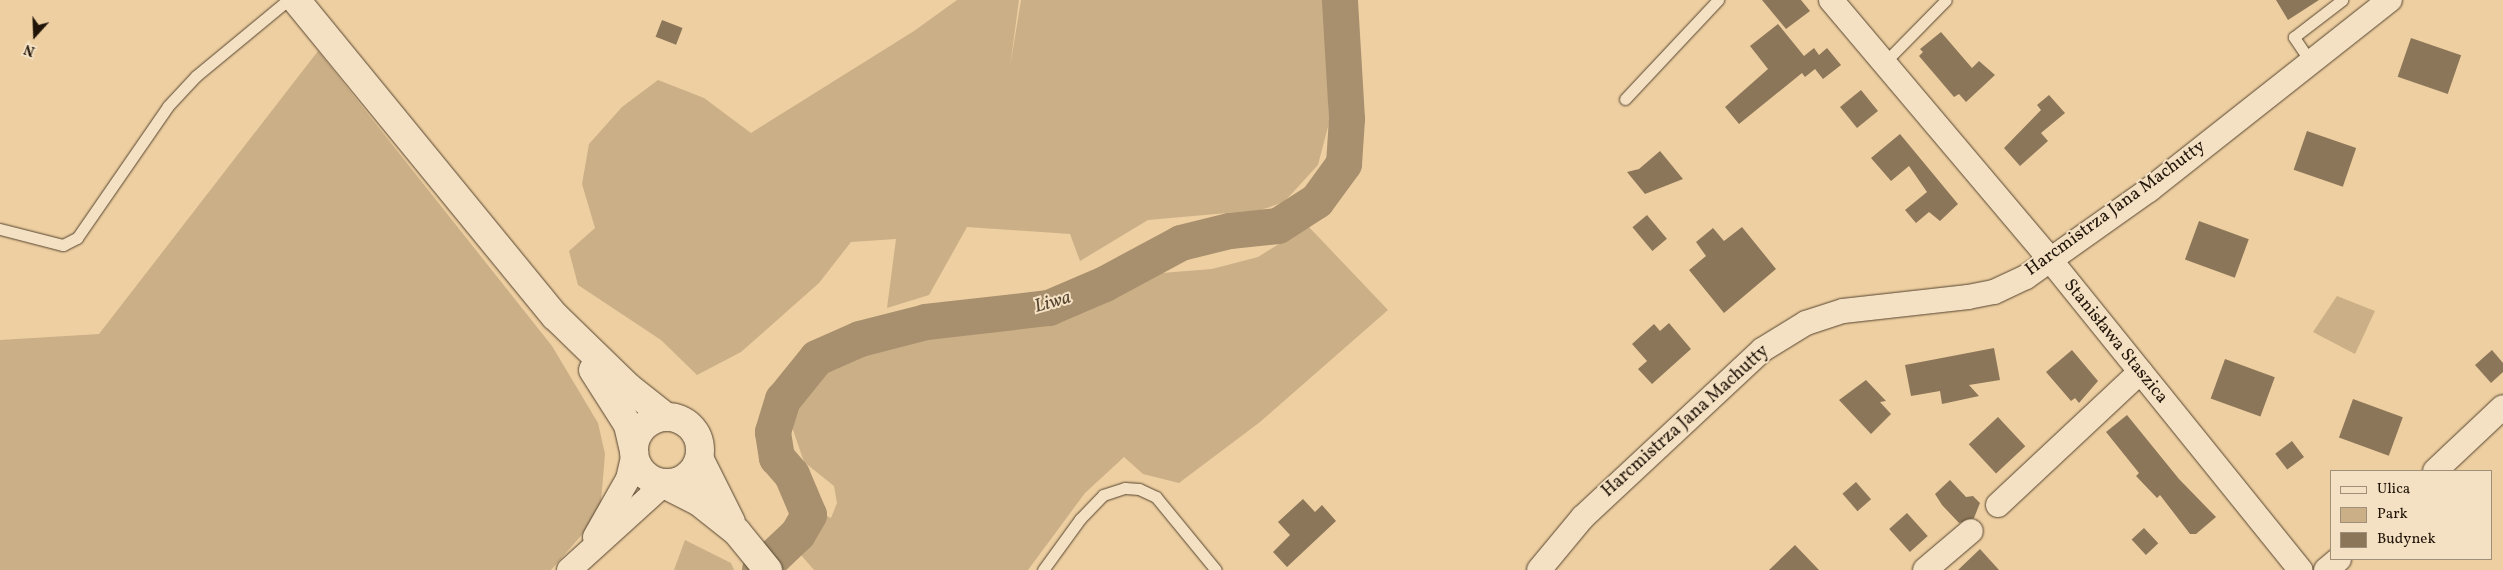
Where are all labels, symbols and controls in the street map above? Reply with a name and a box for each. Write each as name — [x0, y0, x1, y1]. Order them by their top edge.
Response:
north arrow — [10, 10, 60, 60]
text: N — [22, 39, 38, 60]
street label: Harcmistrza Jana Machutty — [2022, 136, 2210, 282]
street label: Stanisława Staszica — [2058, 275, 2172, 409]
water label: Liwa — [1032, 287, 1074, 319]
street label: Harcmistrza Jana Machutty — [1598, 341, 1774, 503]
legend — [2330, 470, 2493, 560]
text: Ulica — [2377, 479, 2410, 500]
text: Park — [2377, 504, 2408, 525]
text: Budynek — [2377, 529, 2436, 550]

